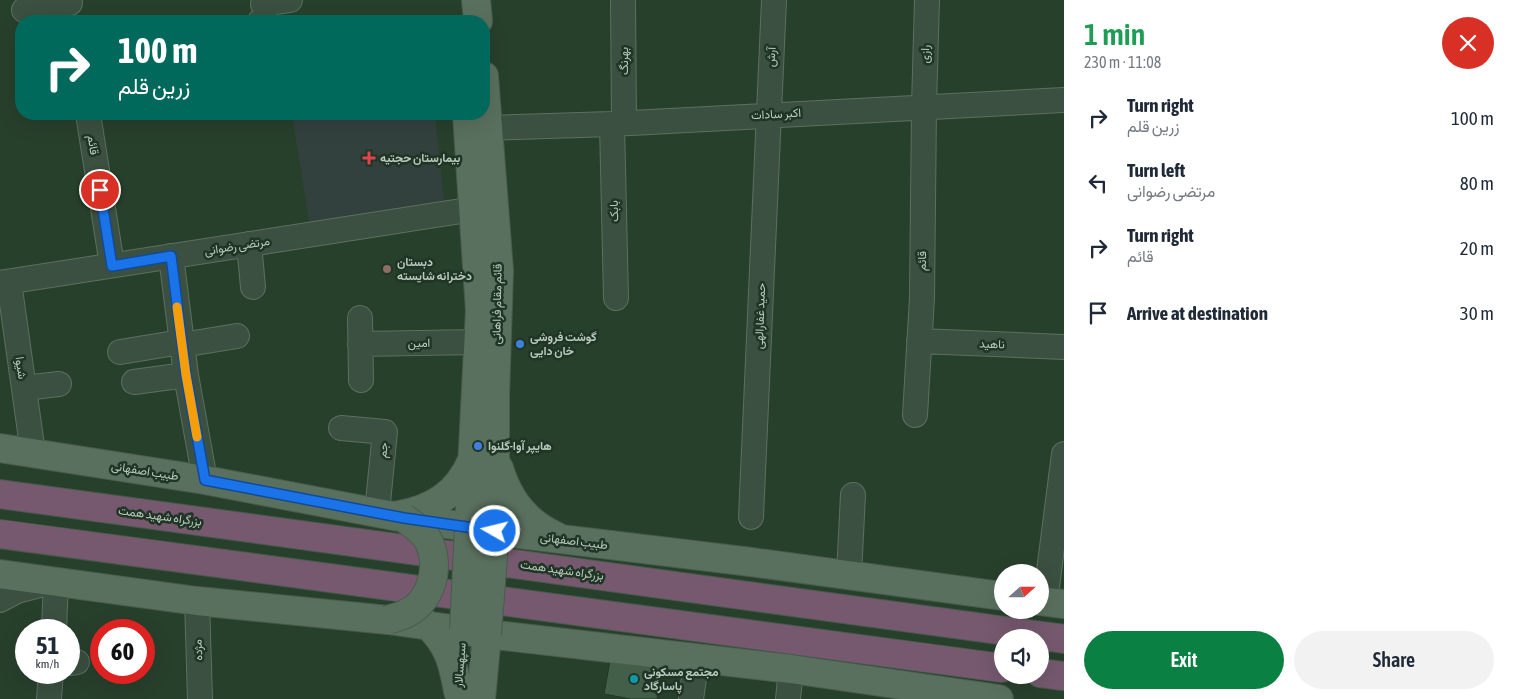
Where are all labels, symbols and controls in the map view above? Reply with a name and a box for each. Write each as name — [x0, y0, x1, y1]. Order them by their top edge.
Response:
text: 1 min — [1084, 17, 1145, 51]
button: close — [1442, 17, 1494, 69]
text: 100 m — [118, 30, 197, 70]
icon: right — [35, 35, 100, 100]
street label: رازی — [918, 44, 933, 64]
street label: آرش — [763, 45, 780, 67]
street label: بهرنگ — [617, 47, 632, 75]
text: 230 m · 11:08 — [1084, 53, 1161, 71]
text: زرین قلم — [118, 73, 190, 99]
text: Turn right — [1127, 94, 1194, 116]
icon: right — [1084, 104, 1112, 132]
street label: اکبر سادات — [751, 106, 801, 123]
text: 100 m — [1451, 107, 1494, 129]
text: زرین قلم — [1127, 117, 1180, 135]
street label: قائم — [84, 134, 101, 156]
marker: بیمارستان حجتیه — [362, 151, 376, 165]
place label: بیمارستان حجتیه — [380, 151, 461, 166]
text: Turn left — [1127, 159, 1185, 181]
pin — [79, 169, 121, 211]
icon: left — [1084, 169, 1112, 197]
text: 80 m — [1460, 172, 1494, 194]
icon: arrive — [86, 176, 114, 204]
text: مرتضی رضوانی — [1127, 182, 1215, 200]
street label: بابک — [607, 200, 621, 222]
text: Turn right — [1127, 224, 1194, 246]
street label: مرتضی رضوانی — [203, 234, 271, 259]
icon: right — [1084, 234, 1112, 262]
text: 20 m — [1460, 237, 1494, 259]
text: قائم — [1127, 247, 1154, 265]
street label: قائم — [915, 251, 930, 271]
place label: دبستان دخترانه شایسته — [397, 255, 472, 284]
marker: دبستان دخترانه شایسته — [381, 263, 393, 275]
street label: قائم مقام فراهانی — [489, 264, 506, 344]
street label: حمید غفارالهی — [752, 283, 769, 349]
icon: arrive — [1084, 299, 1112, 327]
text: Arrive at destination — [1127, 302, 1268, 324]
text: 30 m — [1460, 302, 1494, 324]
place label: گوشت فروشی خان دایی — [530, 330, 597, 358]
street label: امین — [408, 336, 430, 351]
street label: ناهید — [979, 337, 1005, 351]
marker: گوشت فروشی خان دایی — [514, 338, 526, 350]
street label: شیوا — [12, 356, 30, 380]
place label: هایپر آوا-گلنوا — [488, 439, 552, 454]
marker: هایپر آوا-گلنوا — [472, 440, 484, 452]
street label: جم — [375, 441, 392, 459]
street label: طبیب اصفهانی — [110, 459, 180, 484]
street label: بزرگراه شهید همت — [117, 503, 203, 530]
position arrow — [468, 504, 520, 556]
street label: طبیب اصفهانی — [539, 530, 609, 553]
street label: بزرگراه شهید همت — [519, 557, 605, 584]
north arrow — [994, 564, 1049, 619]
map controls — [994, 564, 1049, 684]
speed limit sign: 60 — [90, 619, 155, 684]
button: sound — [994, 629, 1049, 684]
text: 51 — [36, 631, 59, 659]
button: Exit — [1084, 631, 1284, 689]
button: Share — [1294, 631, 1494, 689]
street label: مژده — [191, 639, 206, 661]
street label: سپهسالار — [451, 642, 470, 689]
text: km/h — [36, 657, 59, 671]
place label: مجتمع مسکونی پاسارگاد — [644, 665, 719, 694]
marker: مجتمع مسکونی پاسارگاد — [628, 673, 640, 685]

